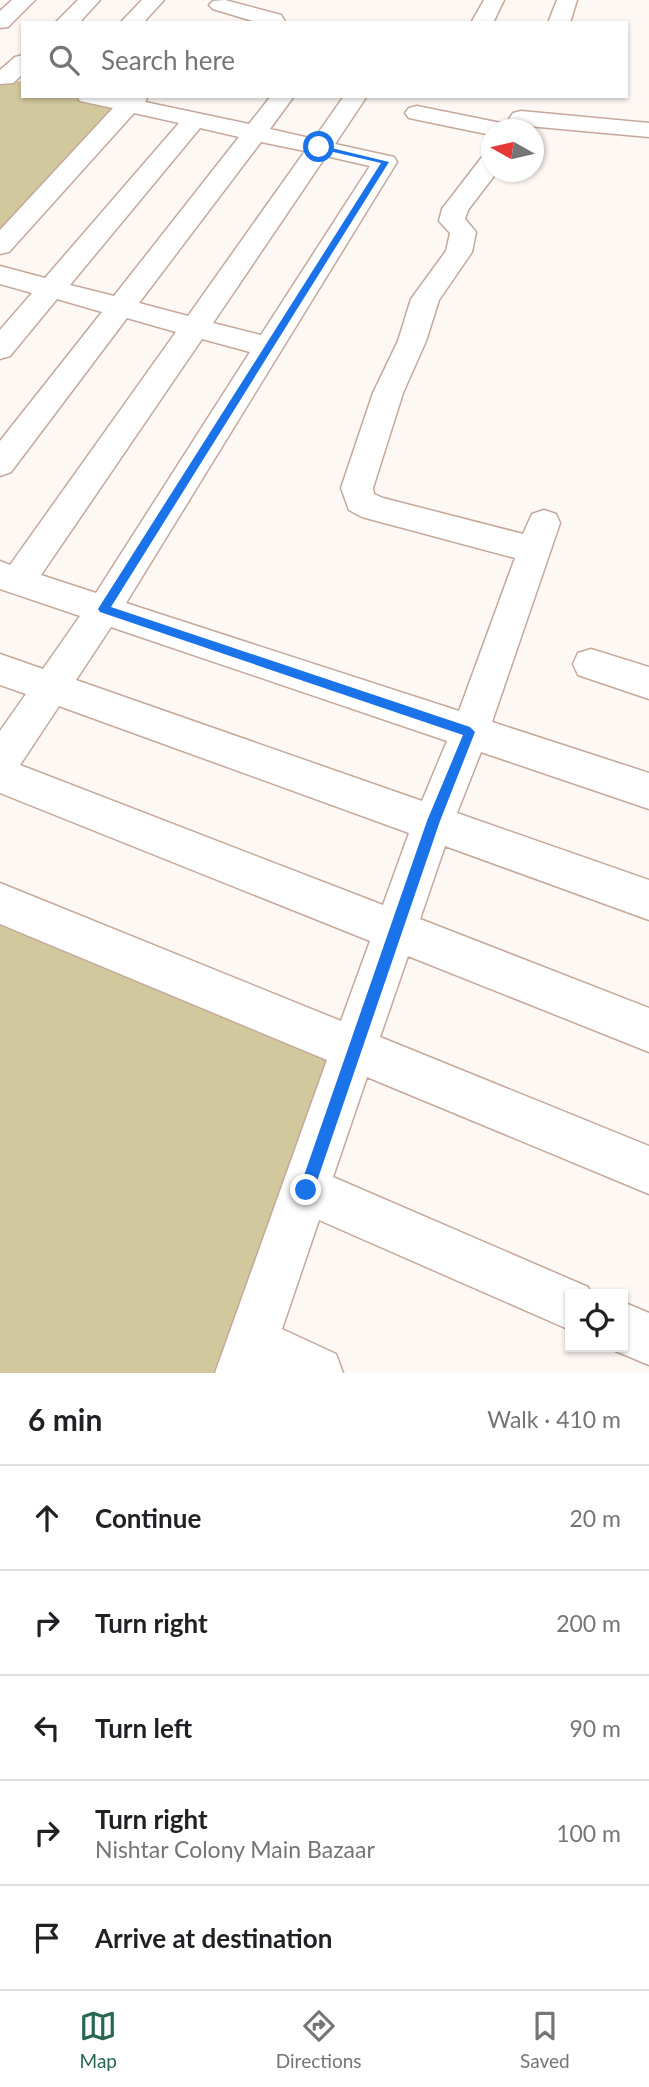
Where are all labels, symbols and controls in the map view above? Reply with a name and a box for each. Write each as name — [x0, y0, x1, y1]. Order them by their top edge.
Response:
search box — [21, 21, 628, 98]
icon: search — [45, 41, 83, 79]
text: Search here — [101, 44, 235, 76]
north arrow — [481, 119, 544, 182]
route start — [303, 131, 334, 162]
route end — [290, 1174, 321, 1205]
map controls — [565, 1289, 628, 1352]
button: locate — [565, 1289, 628, 1352]
text: 6 min — [28, 1401, 102, 1437]
text: Walk · 410 m — [487, 1405, 621, 1433]
icon: ahead — [28, 1499, 66, 1537]
text: Continue — [95, 1502, 201, 1534]
text: 20 m — [570, 1504, 621, 1532]
icon: right — [28, 1604, 66, 1642]
text: Turn right — [95, 1607, 208, 1639]
text: 200 m — [556, 1609, 621, 1637]
icon: left — [28, 1709, 66, 1747]
text: Turn left — [95, 1712, 192, 1744]
text: 90 m — [570, 1714, 621, 1742]
text: Turn right — [95, 1803, 208, 1835]
icon: right — [28, 1814, 66, 1852]
text: 100 m — [556, 1819, 621, 1847]
text: Nishtar Colony Main Bazaar — [95, 1835, 375, 1863]
icon: arrive — [28, 1919, 66, 1957]
text: Arrive at destination — [95, 1922, 332, 1954]
tab: Map — [79, 2007, 117, 2072]
tab: Directions — [276, 2007, 362, 2072]
tab: Saved — [520, 2007, 570, 2072]

